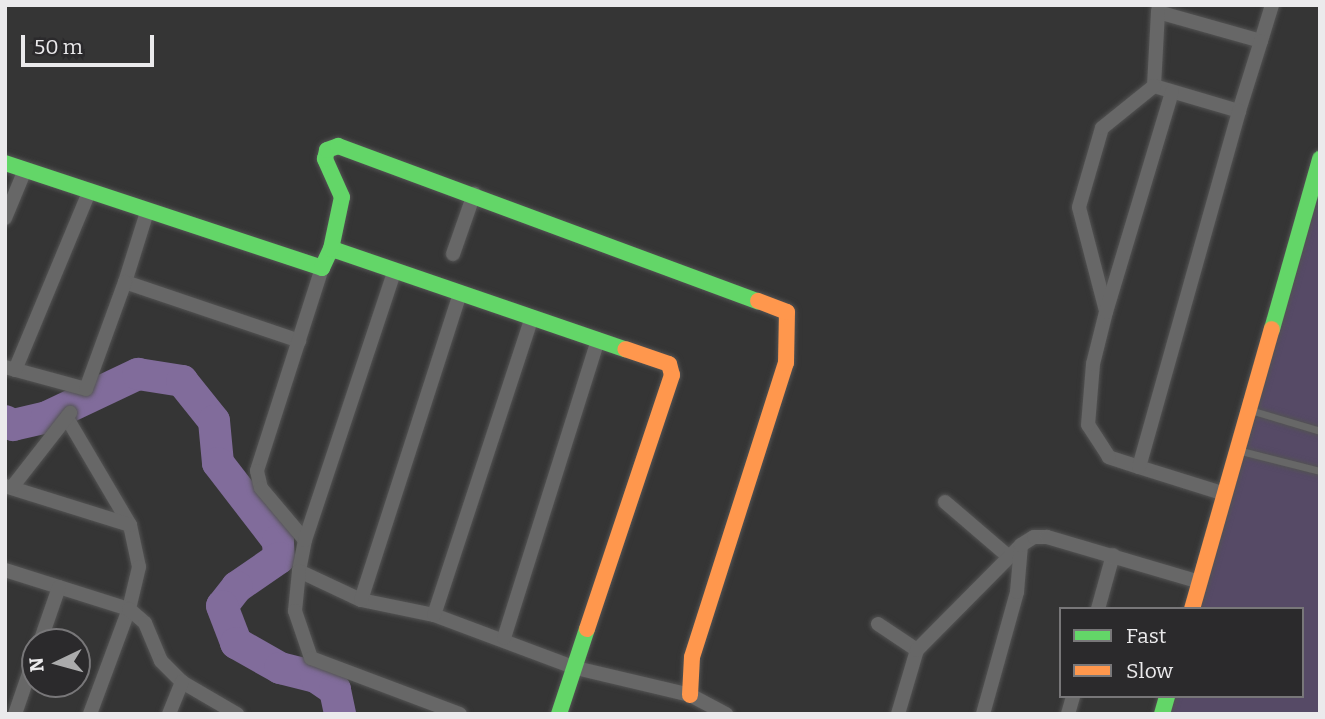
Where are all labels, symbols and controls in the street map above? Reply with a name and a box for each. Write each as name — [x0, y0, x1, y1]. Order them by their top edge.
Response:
scale bar — [24, 21, 158, 65]
text: 50 m — [34, 34, 83, 60]
legend — [1059, 607, 1304, 698]
text: Fast — [1126, 623, 1166, 649]
north arrow — [21, 628, 91, 698]
text: N — [24, 656, 49, 673]
text: Slow — [1126, 658, 1173, 684]

